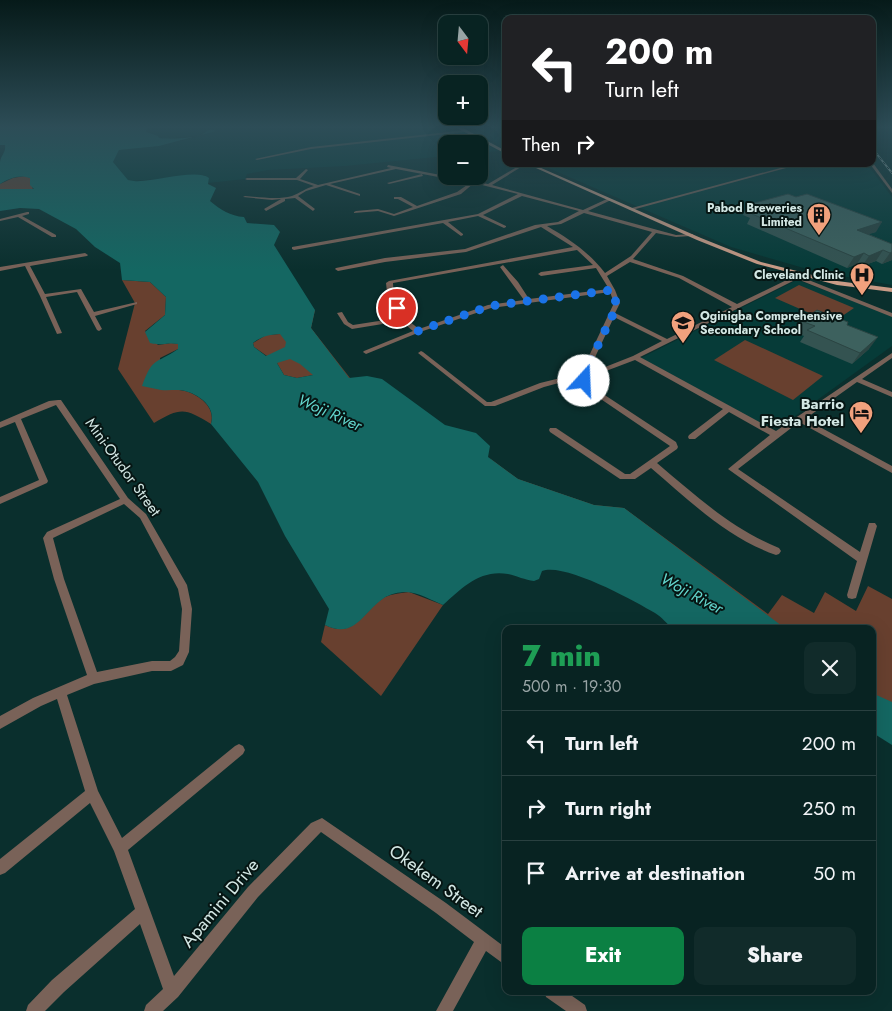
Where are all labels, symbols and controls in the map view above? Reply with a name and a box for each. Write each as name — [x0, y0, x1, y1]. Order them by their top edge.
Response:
north arrow — [438, 15, 488, 65]
map controls — [438, 15, 488, 185]
text: 200 m — [605, 27, 714, 77]
icon: left — [522, 35, 587, 100]
text: Turn left — [605, 73, 679, 105]
button: + — [438, 75, 488, 125]
icon: right — [571, 130, 599, 158]
text: Then — [522, 131, 561, 158]
button: − — [438, 135, 488, 185]
place label: Pabod Breweries Limited — [707, 199, 803, 231]
building icon: Pabod Breweries Limited — [806, 202, 832, 236]
hospital icon: Cleveland Clinic — [849, 262, 875, 296]
place label: Cleveland Clinic — [754, 266, 844, 284]
pin — [376, 287, 418, 329]
icon: arrive — [383, 294, 411, 322]
place label: Oginigba Comprehensive Secondary School — [700, 307, 842, 339]
school or university icon: Oginigba Comprehensive Secondary School — [670, 310, 696, 344]
position arrow — [557, 354, 609, 406]
water label: Woji River — [294, 388, 367, 437]
place label: Barrio Fiesta Hotel — [761, 393, 844, 432]
hotel icon: Barrio Fiesta Hotel — [848, 400, 874, 434]
street label: Mini-Otudor Street — [80, 413, 166, 521]
water label: Woji River — [656, 567, 729, 620]
text: 7 min — [522, 634, 601, 677]
button: close — [804, 642, 856, 694]
text: 500 m · 19:30 — [522, 675, 621, 698]
icon: left — [522, 729, 550, 757]
text: Turn left — [565, 730, 638, 757]
text: 200 m — [802, 730, 856, 757]
icon: right — [522, 794, 550, 822]
text: Turn right — [565, 795, 651, 822]
text: 250 m — [803, 795, 856, 822]
street label: Okekem Street — [384, 838, 489, 924]
street label: Apamini Drive — [175, 853, 265, 953]
icon: arrive — [522, 859, 550, 887]
text: Arrive at destination — [565, 860, 745, 887]
text: 50 m — [813, 860, 856, 887]
button: Exit — [522, 927, 684, 985]
button: Share — [694, 927, 856, 985]

